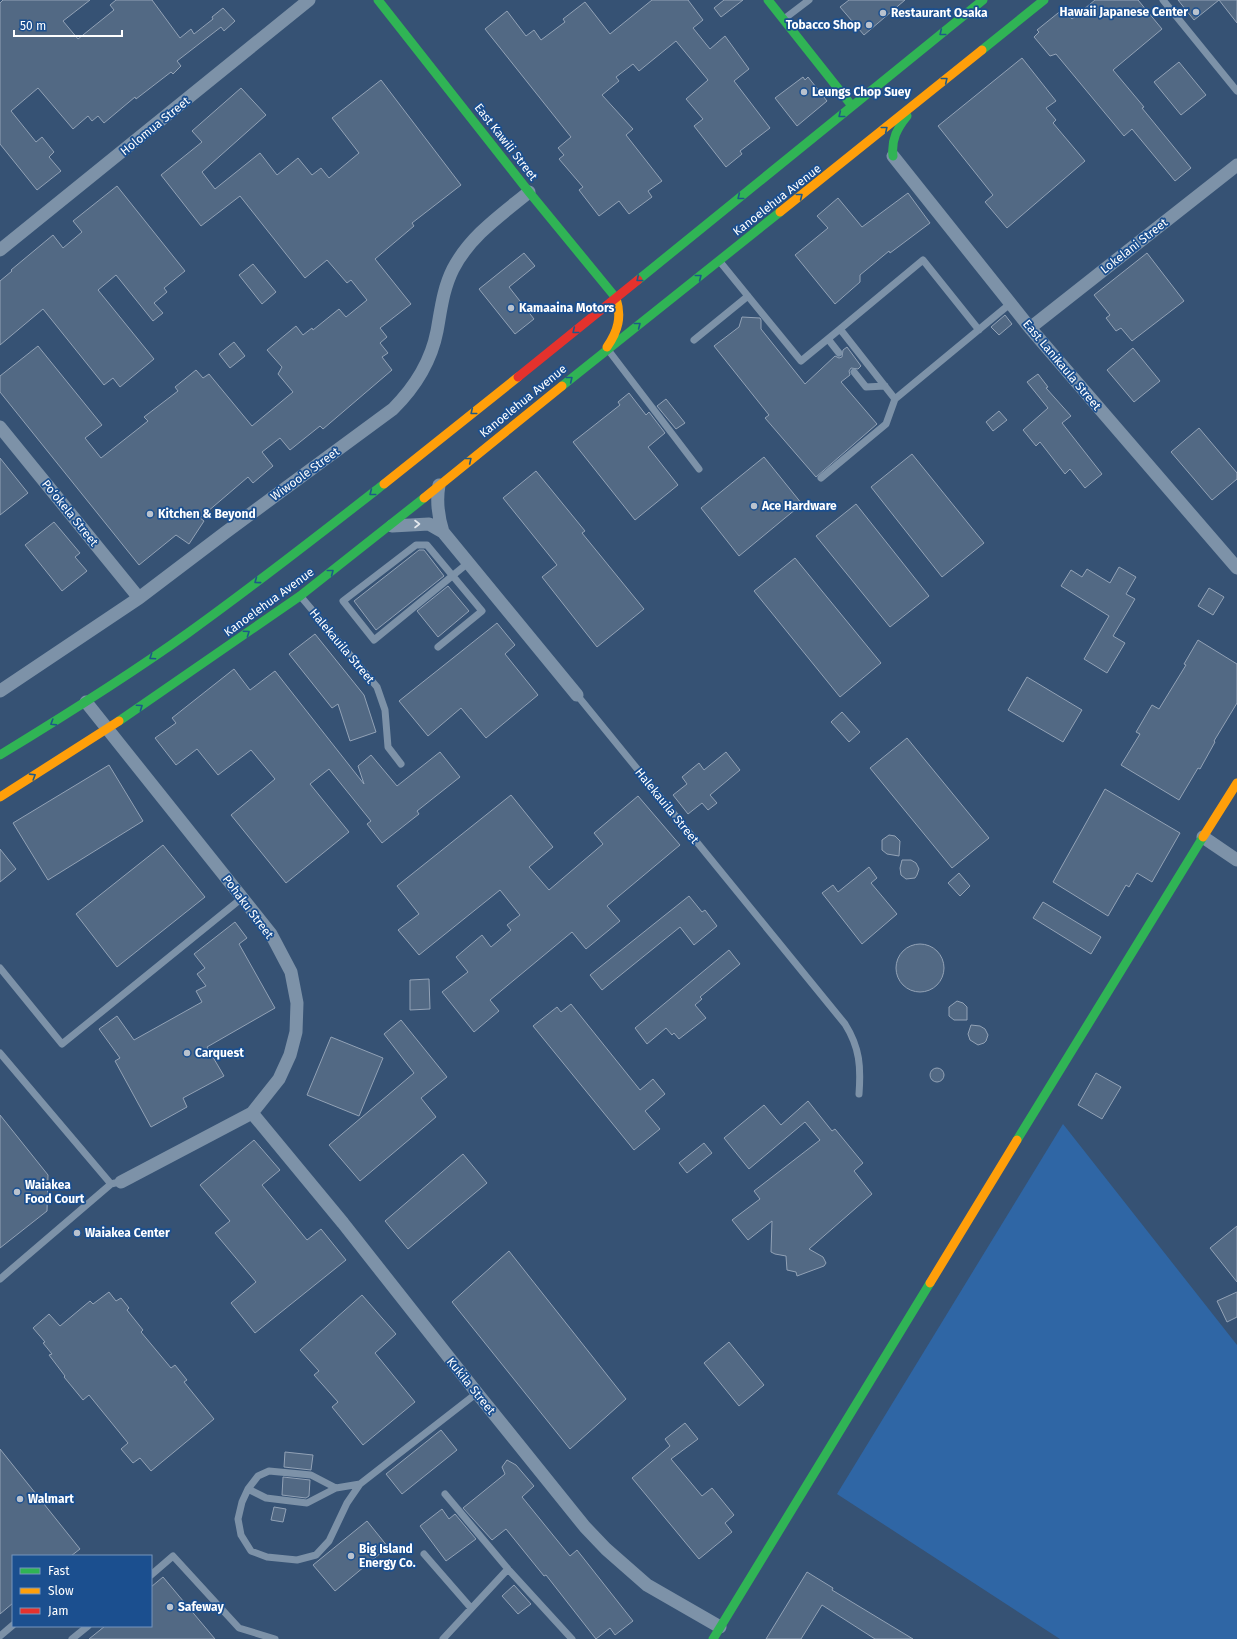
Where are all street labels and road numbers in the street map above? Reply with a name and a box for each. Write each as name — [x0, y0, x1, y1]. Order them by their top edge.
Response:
street label: Holomua Street — [117, 93, 193, 158]
street label: East Kawili Street — [472, 101, 541, 184]
street label: Kanoelehua Avenue — [730, 161, 824, 239]
street label: Lokelani Street — [1098, 215, 1171, 277]
street label: East Lanikaula Street — [1020, 317, 1104, 414]
street label: Kanoelehua Avenue — [477, 362, 569, 440]
street label: Wiwoole Street — [268, 444, 343, 504]
street label: Po‘okela Street — [39, 477, 101, 550]
street label: Kanoelehua Avenue — [221, 565, 317, 639]
street label: Halekauila Street — [307, 606, 378, 687]
street label: Halekauila Street — [632, 765, 702, 847]
street label: Pohaku Street — [220, 872, 277, 942]
street label: Kukila Street — [444, 1355, 499, 1418]

